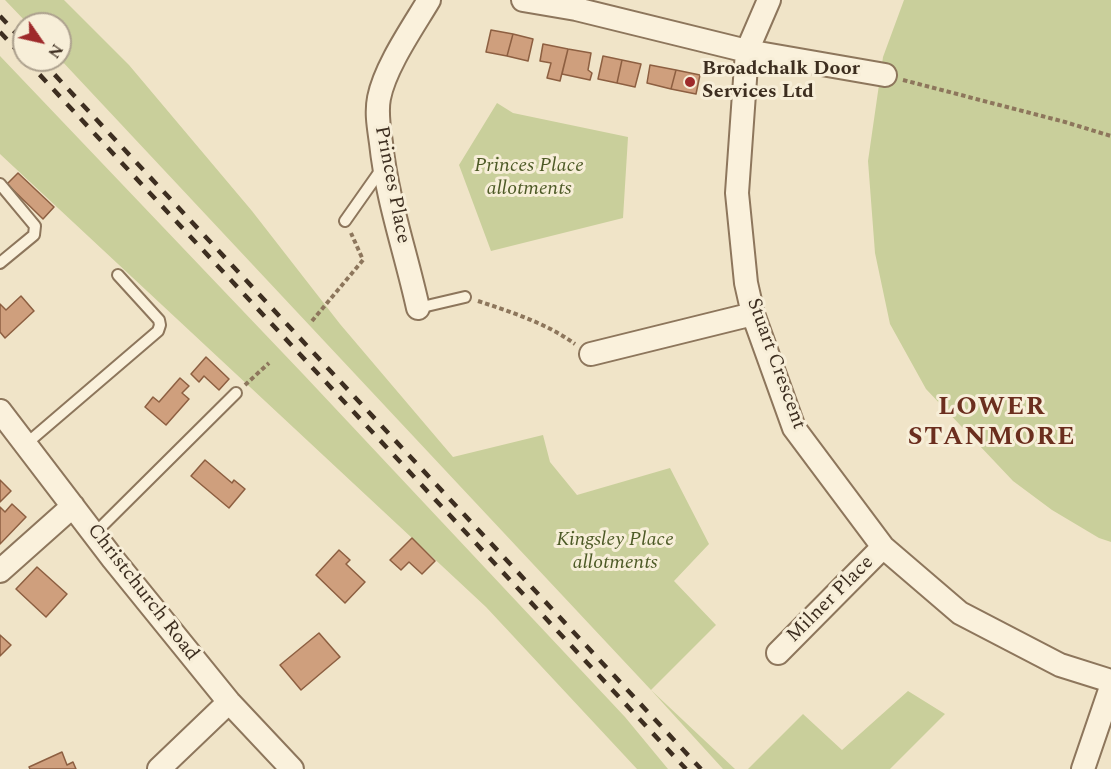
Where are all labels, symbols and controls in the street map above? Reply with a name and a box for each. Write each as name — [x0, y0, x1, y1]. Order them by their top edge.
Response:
north arrow — [12, 12, 72, 72]
text: N — [42, 39, 69, 63]
place label: Broadchalk Door Services Ltd — [702, 58, 860, 105]
marker: Broadchalk Door Services Ltd — [683, 75, 697, 89]
street label: Princes Place — [368, 124, 414, 246]
park label: Princes Place allotments — [474, 155, 584, 202]
street label: Stuart Crescent — [740, 295, 810, 433]
district label: LOWER STANMORE — [908, 393, 1076, 454]
street label: Christchurch Road — [81, 520, 203, 666]
park label: Kingsley Place allotments — [556, 529, 674, 576]
street label: Milner Place — [782, 551, 880, 649]

